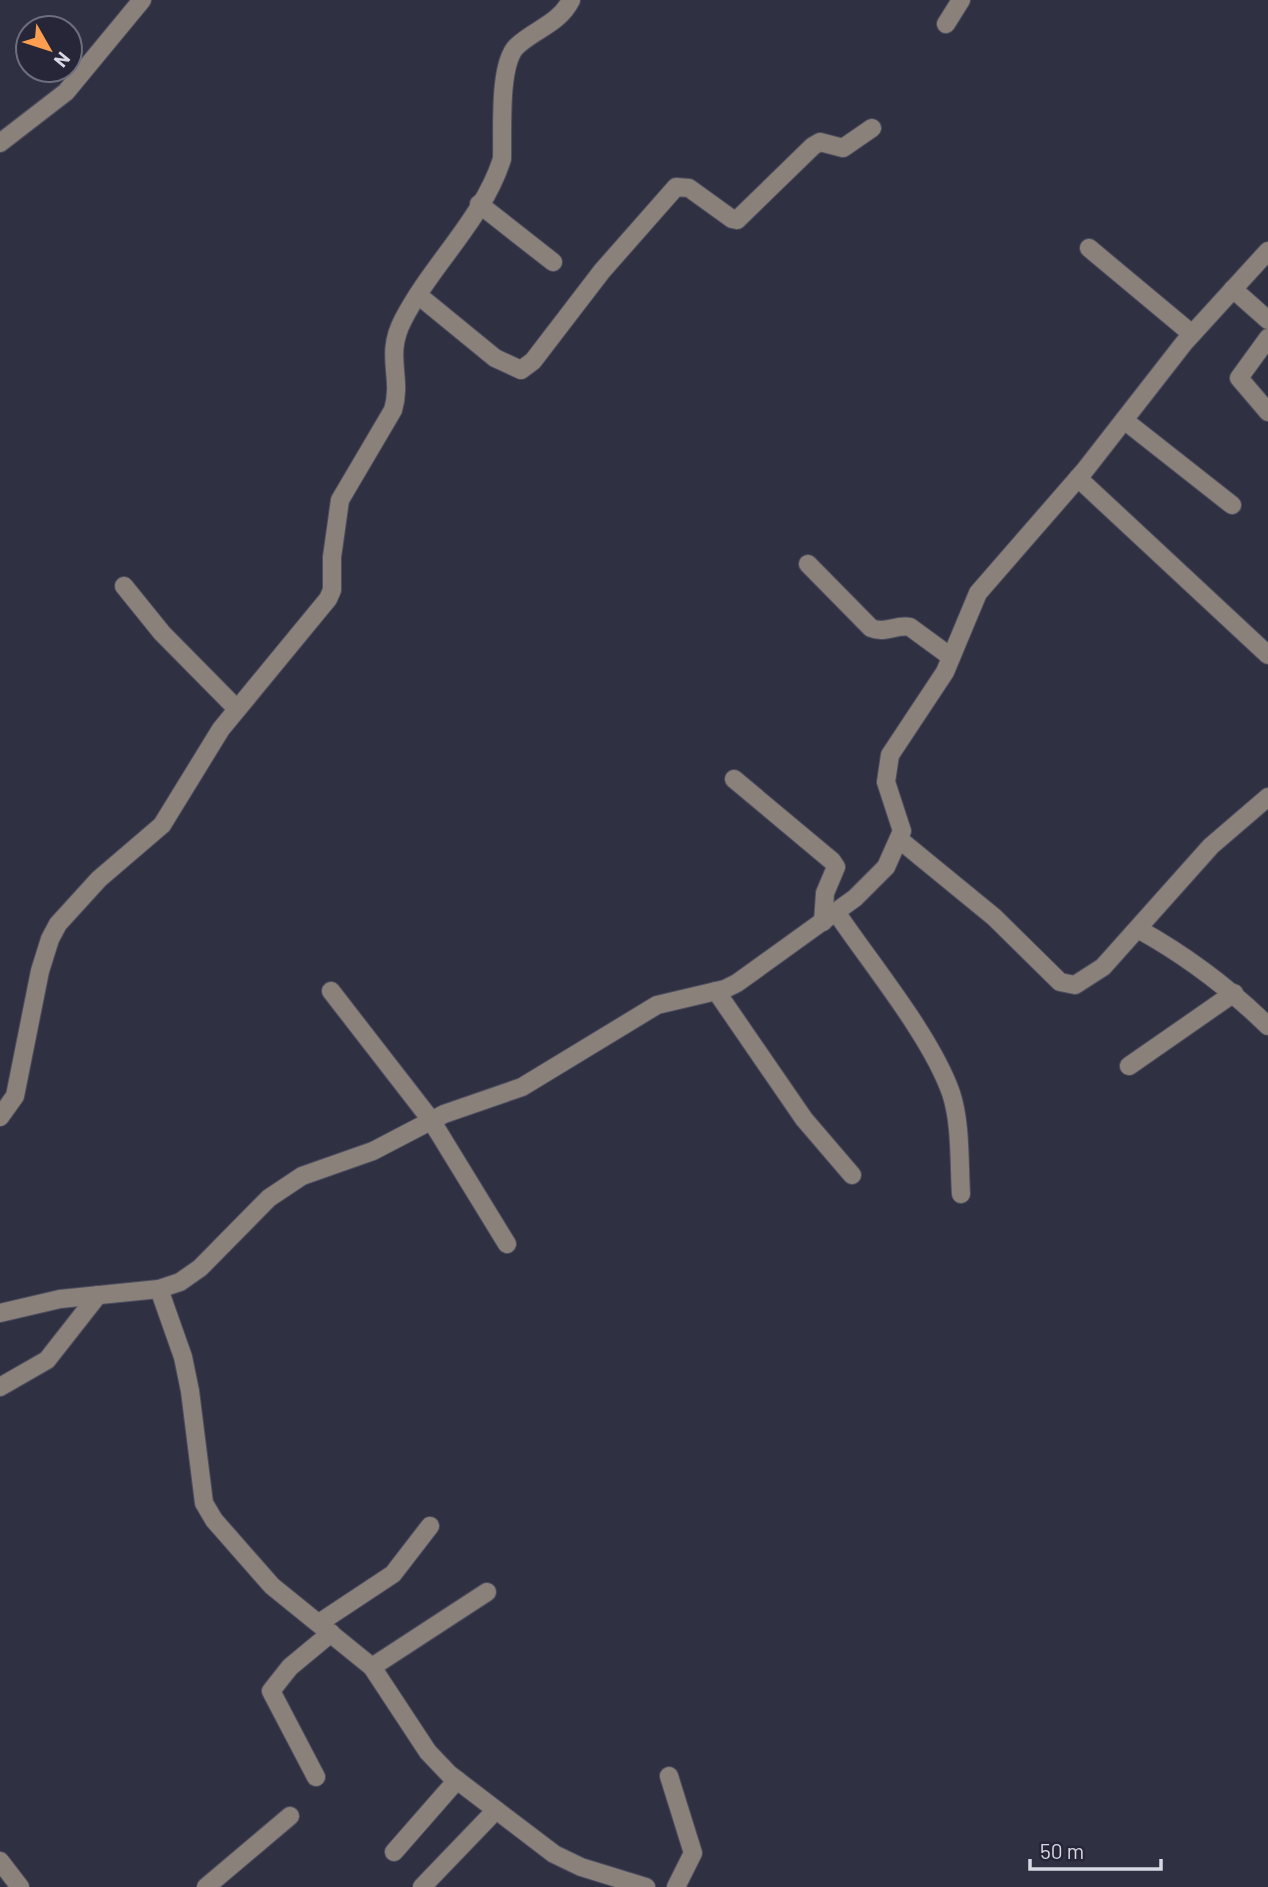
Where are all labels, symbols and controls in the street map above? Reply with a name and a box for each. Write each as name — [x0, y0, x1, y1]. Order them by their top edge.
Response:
north arrow — [14, 14, 84, 84]
text: N — [50, 48, 76, 72]
scale bar — [1030, 1828, 1161, 1872]
text: 50 m — [1040, 1838, 1084, 1863]

